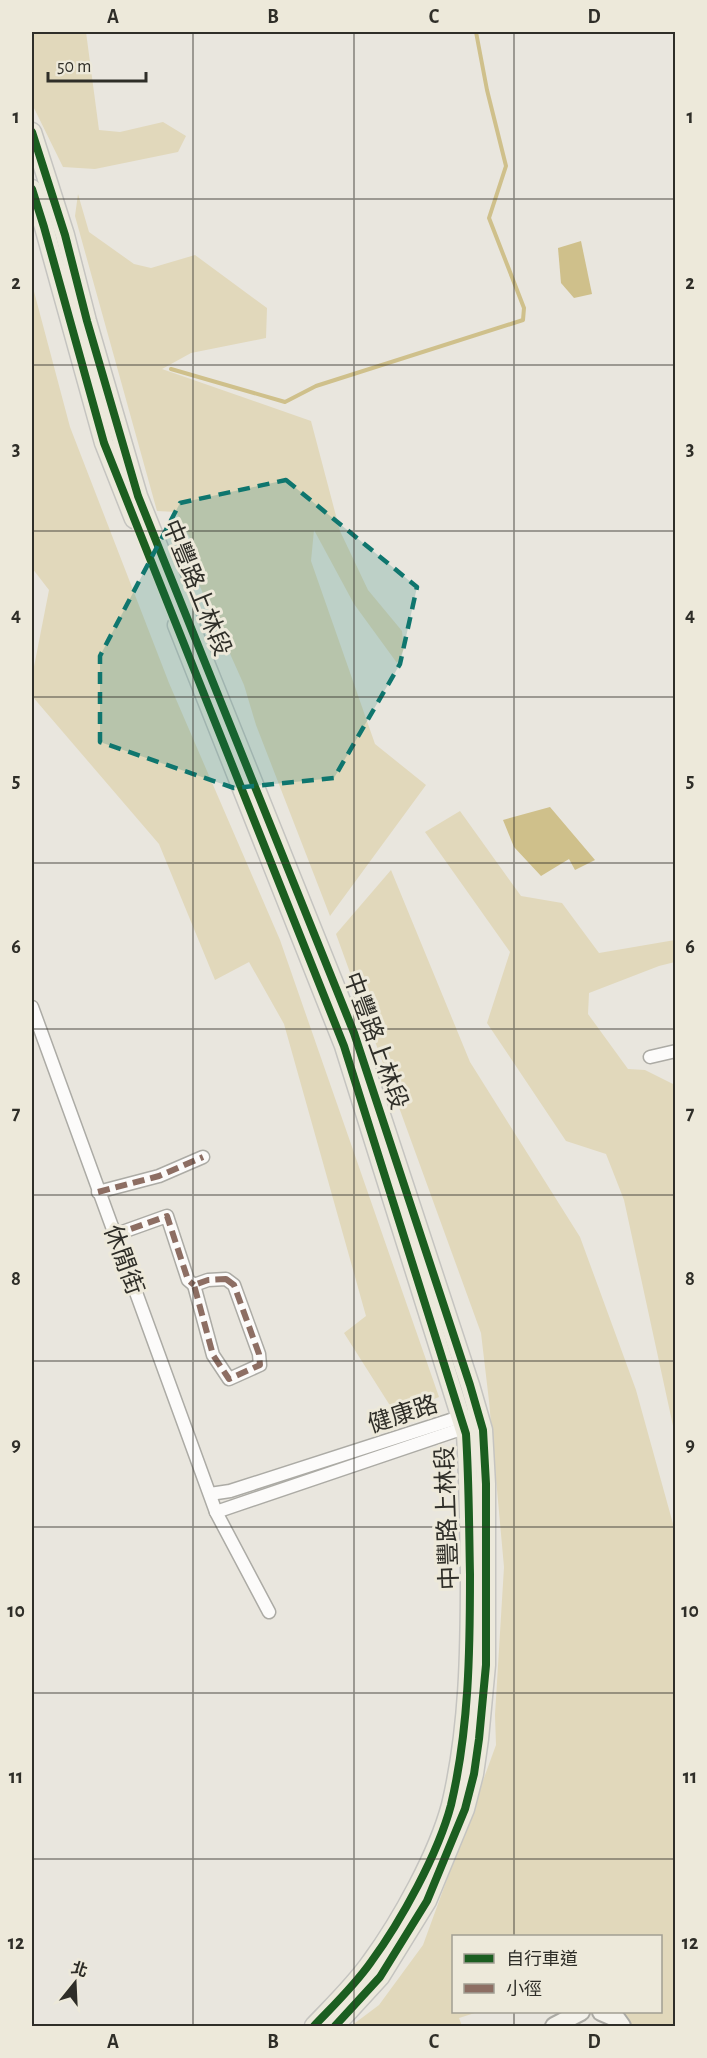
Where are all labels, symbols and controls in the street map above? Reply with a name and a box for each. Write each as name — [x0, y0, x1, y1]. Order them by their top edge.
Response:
text: A — [107, 7, 119, 27]
text: B — [267, 7, 279, 27]
text: C — [429, 7, 440, 27]
text: D — [587, 7, 601, 27]
scale bar — [48, 45, 146, 83]
text: 50 m — [57, 58, 91, 76]
text: 1 — [12, 107, 20, 127]
text: 1 — [686, 107, 694, 127]
text: 2 — [11, 273, 21, 293]
text: 2 — [685, 273, 695, 293]
text: 3 — [12, 439, 20, 459]
text: 3 — [686, 439, 694, 459]
street label: 中豐路上林段 — [158, 516, 236, 659]
text: 4 — [11, 605, 21, 625]
text: 4 — [685, 605, 695, 625]
text: 5 — [12, 771, 20, 791]
text: 5 — [686, 771, 694, 791]
text: 6 — [11, 937, 21, 957]
text: 6 — [685, 937, 695, 957]
street label: 中豐路上林段 — [339, 969, 413, 1113]
text: 7 — [12, 1103, 21, 1123]
text: 7 — [686, 1103, 695, 1123]
street label: 休閒街 — [99, 1221, 148, 1298]
text: 8 — [11, 1269, 21, 1289]
text: 8 — [685, 1269, 695, 1289]
street label: 健康路 — [364, 1391, 441, 1438]
text: 9 — [11, 1435, 21, 1455]
text: 9 — [685, 1435, 695, 1455]
street label: 中豐路上林段 — [431, 1446, 463, 1590]
text: 10 — [7, 1601, 25, 1621]
text: 10 — [681, 1601, 699, 1621]
text: 11 — [9, 1767, 23, 1787]
text: 11 — [683, 1767, 697, 1787]
text: 12 — [8, 1933, 24, 1953]
text: 12 — [682, 1933, 698, 1953]
legend — [452, 1935, 662, 2013]
text: 自行車道 — [506, 1949, 578, 1969]
north arrow — [45, 1953, 105, 2013]
text: 北 — [69, 1959, 90, 1980]
text: 小徑 — [506, 1979, 542, 1999]
text: A — [107, 2032, 119, 2052]
text: B — [267, 2032, 279, 2052]
text: C — [429, 2032, 440, 2052]
text: D — [587, 2032, 601, 2052]

